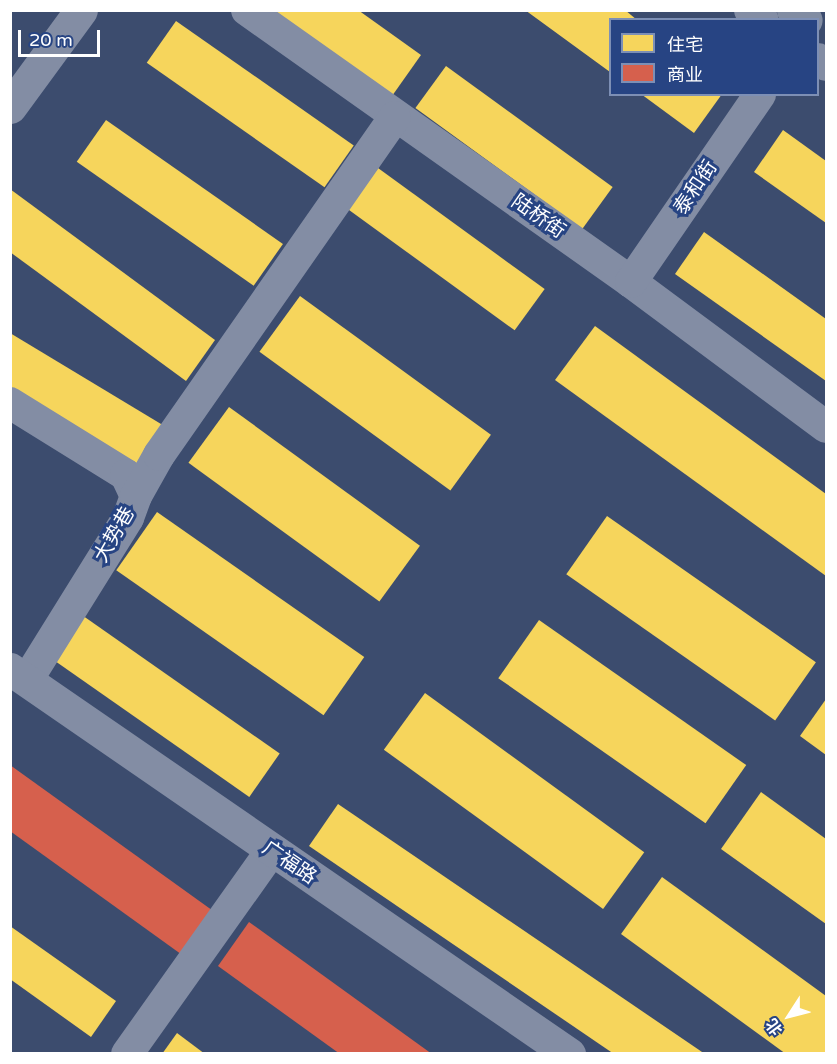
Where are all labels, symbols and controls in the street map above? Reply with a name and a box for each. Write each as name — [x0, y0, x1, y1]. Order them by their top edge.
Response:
scale bar — [21, 18, 104, 56]
legend — [609, 18, 819, 96]
text: 20 m — [29, 29, 73, 51]
text: 住宅 — [667, 34, 703, 56]
text: 商业 — [667, 64, 703, 86]
street label: 泰和街 — [669, 156, 723, 220]
street label: 陆桥街 — [507, 190, 569, 244]
street label: 大势巷 — [90, 503, 140, 567]
street label: 广福路 — [257, 836, 321, 890]
north arrow — [759, 986, 819, 1046]
text: 北 — [762, 1014, 787, 1039]

